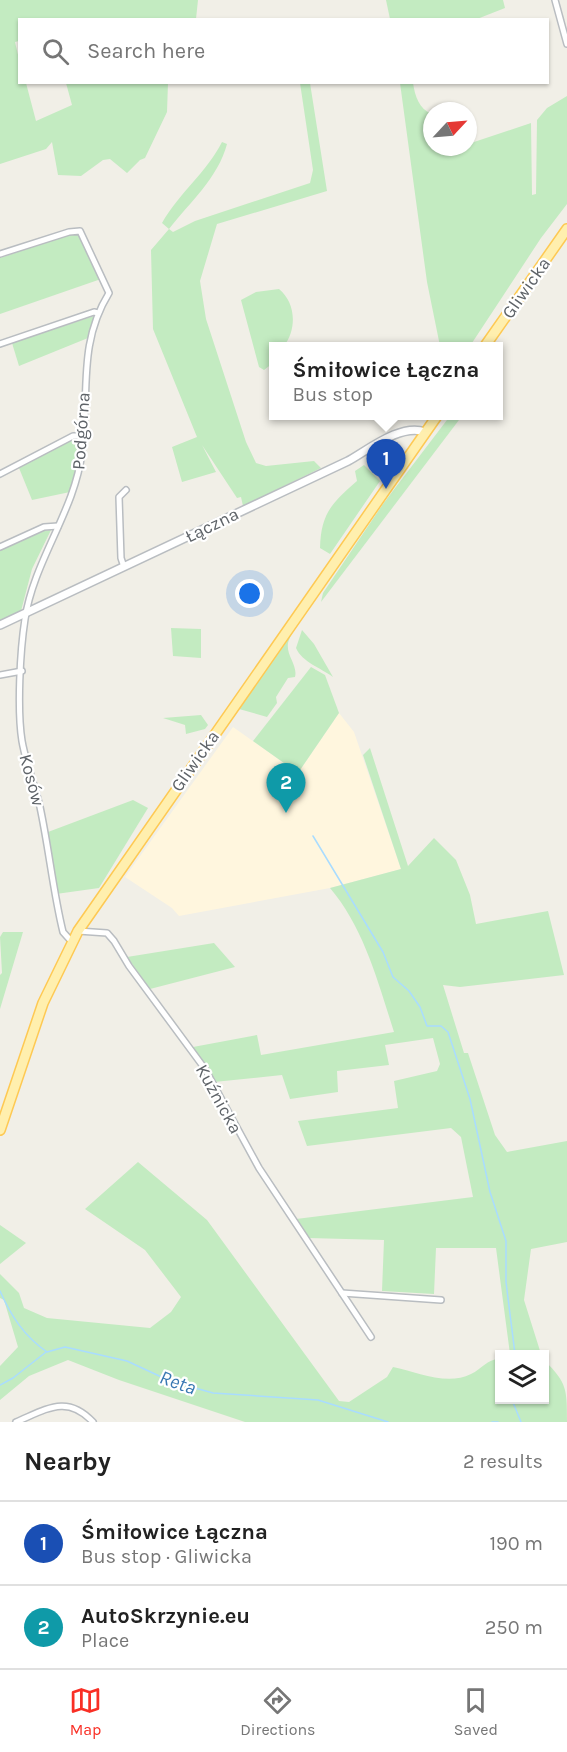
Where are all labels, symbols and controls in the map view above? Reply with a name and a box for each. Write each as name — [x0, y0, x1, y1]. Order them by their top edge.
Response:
search box — [18, 18, 549, 84]
icon: search — [39, 35, 72, 68]
text: Search here — [87, 38, 205, 64]
north arrow — [423, 102, 477, 156]
street label: Gliwicka — [497, 253, 555, 323]
popup — [269, 342, 503, 420]
text: Śmiłowice Łączna — [293, 357, 479, 383]
text: Bus stop — [293, 383, 373, 406]
street label: Podgórna — [67, 391, 95, 471]
pin: 1 — [366, 440, 406, 489]
street label: Łączna — [182, 503, 242, 547]
your location — [235, 579, 264, 608]
street label: Gliwicka — [166, 726, 224, 796]
street label: Kosów — [15, 752, 49, 808]
pin: 2 — [266, 764, 306, 813]
street label: Kuźnicka — [191, 1060, 247, 1138]
map controls — [495, 1350, 549, 1404]
button: layers — [495, 1350, 549, 1404]
water label: Reta — [157, 1366, 199, 1399]
text: Nearby — [24, 1446, 111, 1477]
text: 2 results — [463, 1450, 543, 1473]
text: Śmiłowice Łączna — [81, 1519, 268, 1545]
text: 1 — [40, 1532, 47, 1555]
text: 190 m — [489, 1532, 543, 1555]
text: Bus stop · Gliwicka — [81, 1545, 252, 1568]
text: AutoSkrzynie.eu — [81, 1603, 250, 1629]
text: 2 — [37, 1616, 50, 1639]
text: 250 m — [485, 1616, 543, 1639]
text: Place — [81, 1629, 129, 1652]
tab: Map — [69, 1684, 102, 1739]
tab: Directions — [240, 1684, 315, 1739]
tab: Saved — [454, 1684, 498, 1739]

